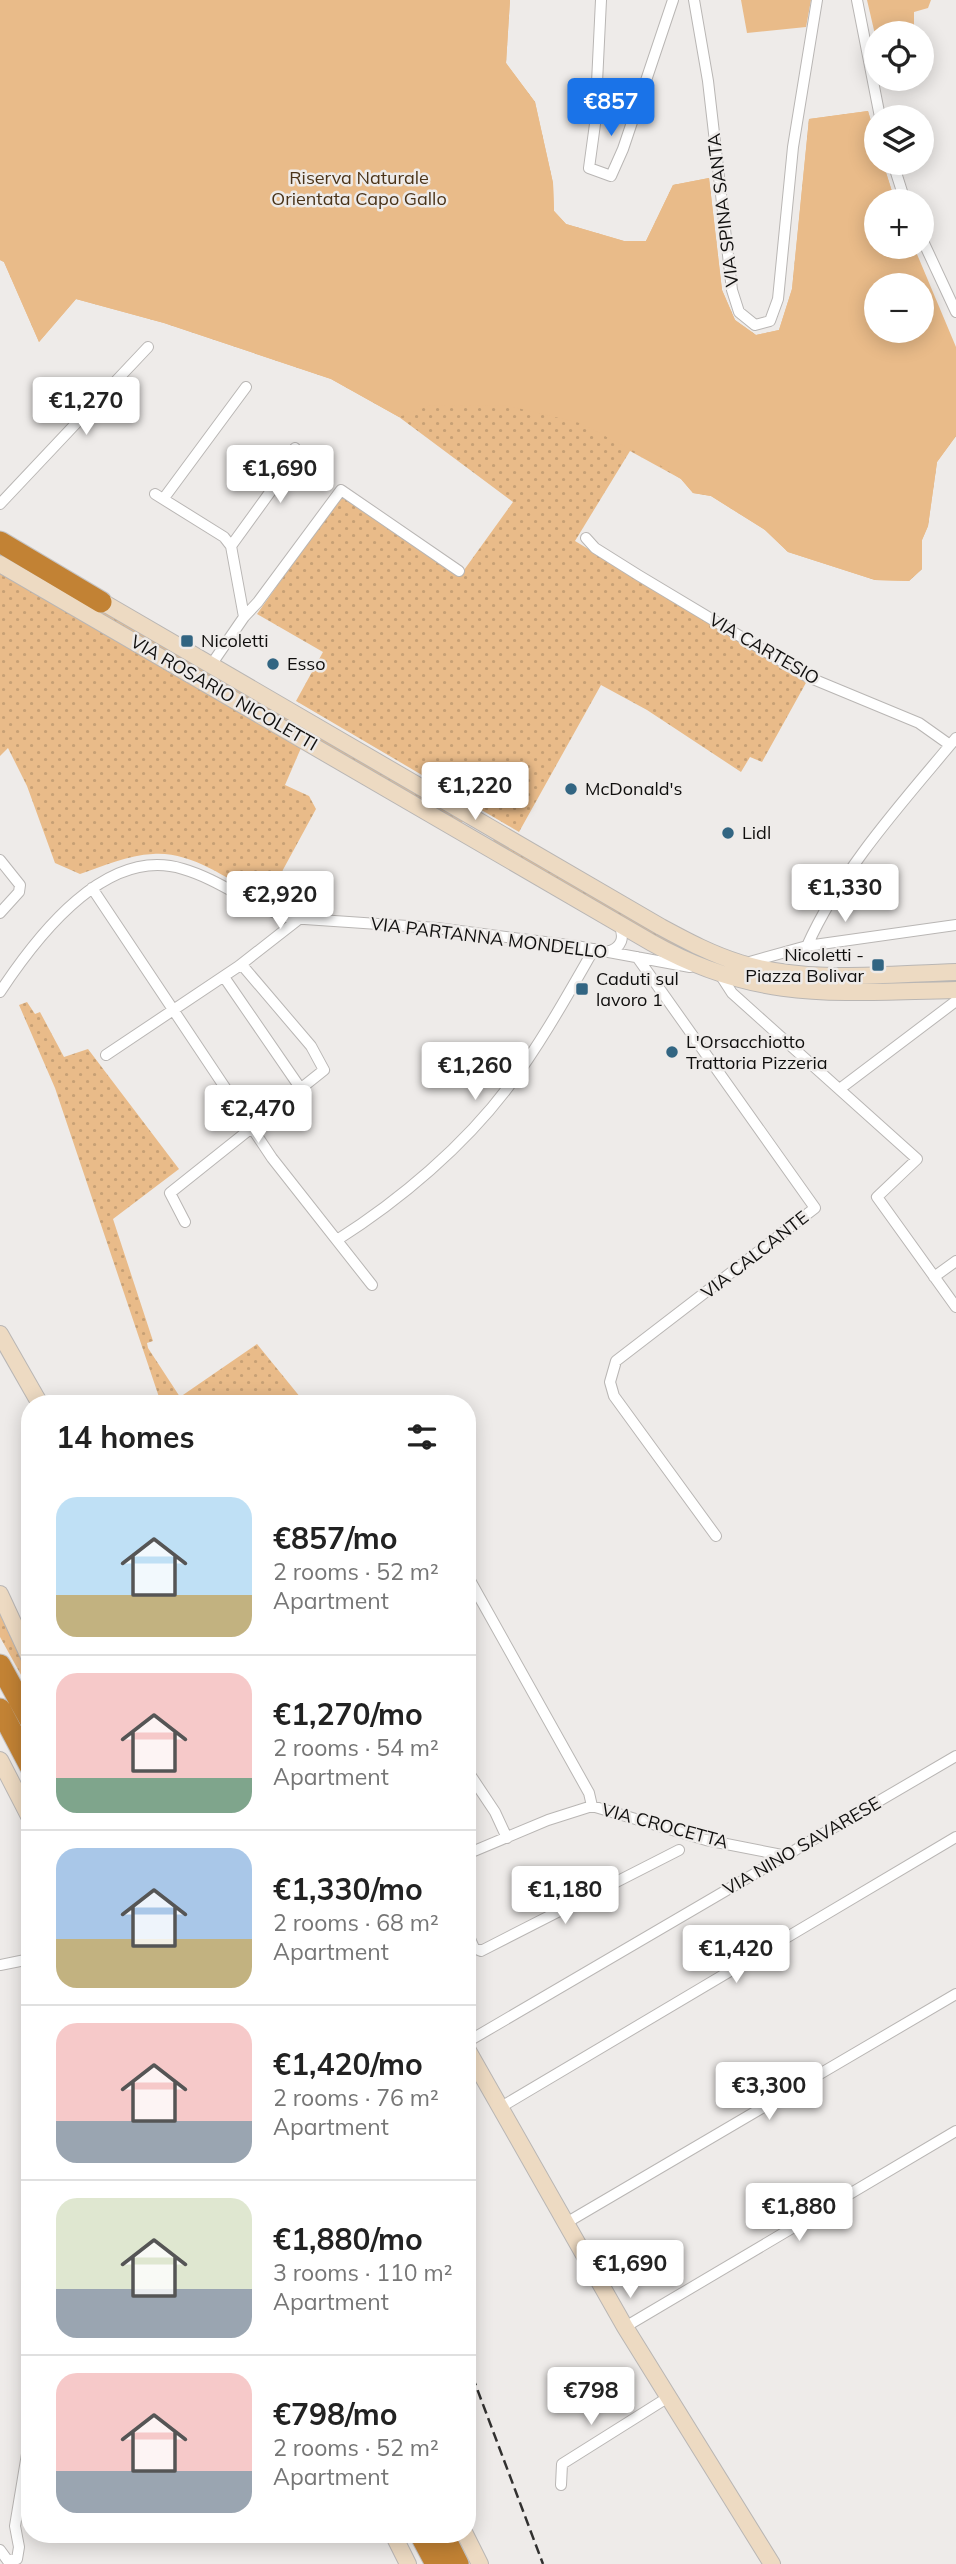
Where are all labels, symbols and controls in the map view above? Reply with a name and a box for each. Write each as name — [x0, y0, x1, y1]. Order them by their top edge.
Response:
map controls — [864, 21, 934, 343]
button: locate — [864, 21, 934, 91]
pin: €857 — [570, 78, 652, 138]
text: €857 — [583, 86, 639, 115]
button: layers — [864, 105, 934, 175]
street label: VIA SPINA SANTA — [702, 132, 743, 288]
park label: Riserva Naturale Orientata Capo Gallo — [271, 166, 447, 210]
button: + — [864, 189, 934, 259]
button: − — [864, 273, 934, 343]
pin: €1,270 — [29, 378, 143, 437]
text: €1,270 — [49, 385, 123, 414]
pin: €1,690 — [223, 446, 337, 505]
text: €1,690 — [243, 453, 317, 482]
street label: VIA CARTESIO — [705, 608, 823, 689]
place label: Nicoletti — [201, 629, 268, 652]
street label: VIA ROSARIO NICOLETTI — [127, 630, 322, 756]
marker: Nicoletti — [179, 633, 195, 649]
place label: Esso — [287, 652, 326, 675]
marker: Esso — [265, 656, 281, 672]
pin: €1,220 — [418, 762, 532, 822]
text: €1,220 — [438, 770, 512, 799]
place label: McDonald's — [585, 777, 682, 800]
marker: McDonald's — [563, 781, 579, 797]
place label: Lidl — [742, 821, 771, 844]
marker: Lidl — [720, 825, 736, 841]
pin: €1,330 — [788, 864, 902, 924]
pin: €2,920 — [223, 872, 337, 931]
text: €1,330 — [808, 872, 882, 901]
text: €2,920 — [243, 879, 317, 908]
street label: VIA PARTANNA MONDELLO — [369, 912, 609, 963]
place label: Nicoletti - Piazza Bolivar — [745, 943, 864, 987]
marker: Nicoletti - Piazza Bolivar — [870, 957, 886, 973]
place label: Caduti sul lavoro 1 — [596, 967, 679, 1011]
marker: Caduti sul lavoro 1 — [574, 981, 590, 997]
place label: L'Orsacchiotto Trattoria Pizzeria — [686, 1030, 828, 1074]
pin: €1,260 — [418, 1042, 532, 1102]
marker: L'Orsacchiotto Trattoria Pizzeria — [664, 1044, 680, 1060]
text: €1,260 — [438, 1050, 512, 1079]
pin: €2,470 — [201, 1086, 315, 1145]
text: €2,470 — [221, 1093, 295, 1122]
street label: VIA CALCANTE — [697, 1206, 813, 1304]
text: 14 homes — [56, 1418, 195, 1456]
icon: filters — [403, 1418, 441, 1456]
text: €857/mo — [273, 1519, 397, 1557]
icon: home — [112, 1525, 196, 1609]
text: 2 rooms · 52 m² — [273, 1557, 439, 1586]
text: Apartment — [273, 1586, 389, 1615]
text: €1,270/mo — [273, 1695, 423, 1733]
icon: home — [112, 1701, 196, 1785]
text: 2 rooms · 54 m² — [273, 1733, 439, 1762]
text: Apartment — [273, 1762, 389, 1791]
street label: VIA NINO SAVARESE — [719, 1791, 885, 1900]
street label: VIA CROCETTA — [599, 1798, 731, 1853]
pin: €1,180 — [508, 1867, 622, 1926]
text: €1,330/mo — [273, 1870, 423, 1908]
text: €1,180 — [528, 1874, 602, 1903]
icon: home — [112, 1876, 196, 1960]
text: 2 rooms · 68 m² — [273, 1908, 439, 1937]
pin: €1,420 — [679, 1926, 793, 1985]
text: €1,420 — [699, 1933, 773, 1962]
text: Apartment — [273, 1937, 389, 1966]
text: €1,420/mo — [273, 2045, 423, 2083]
icon: home — [112, 2051, 196, 2135]
pin: €3,300 — [712, 2062, 826, 2122]
text: €3,300 — [732, 2070, 806, 2099]
text: 2 rooms · 76 m² — [273, 2083, 439, 2112]
text: Apartment — [273, 2112, 389, 2141]
pin: €1,880 — [742, 2184, 856, 2243]
text: €1,880 — [762, 2191, 836, 2220]
text: €1,880/mo — [273, 2220, 423, 2258]
icon: home — [112, 2226, 196, 2310]
pin: €1,690 — [573, 2240, 687, 2300]
text: €1,690 — [593, 2248, 667, 2277]
text: 3 rooms · 110 m² — [273, 2258, 453, 2287]
text: Apartment — [273, 2287, 389, 2316]
pin: €798 — [550, 2368, 632, 2427]
text: €798 — [563, 2375, 619, 2404]
text: €798/mo — [273, 2395, 397, 2433]
icon: home — [112, 2401, 196, 2485]
text: 2 rooms · 52 m² — [273, 2433, 439, 2462]
text: Apartment — [273, 2462, 389, 2491]

